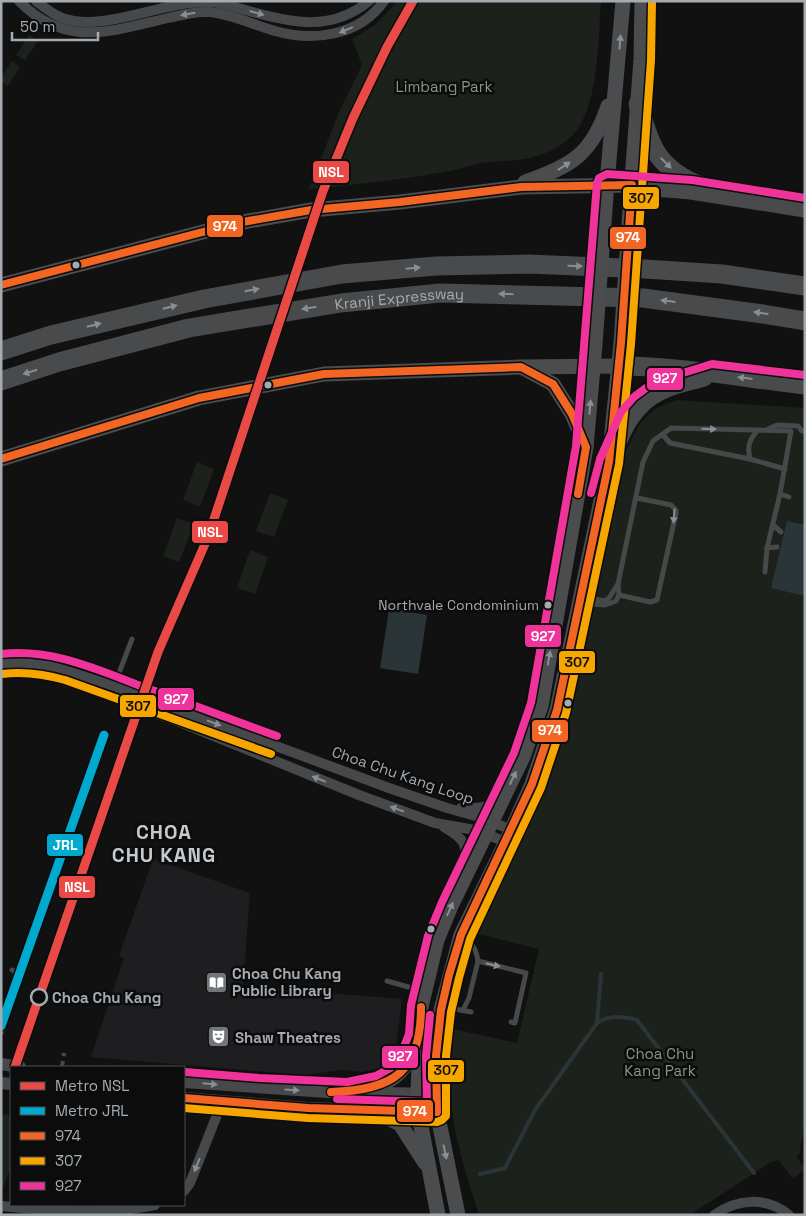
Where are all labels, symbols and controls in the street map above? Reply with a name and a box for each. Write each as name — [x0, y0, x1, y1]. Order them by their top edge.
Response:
scale bar — [12, 10, 99, 42]
one-way arrow — [249, 10, 264, 18]
one-way arrow — [179, 11, 195, 19]
text: 50 m — [20, 17, 55, 36]
one-way arrow — [339, 26, 353, 34]
one-way arrow — [616, 33, 624, 49]
park label: Limbang Park — [396, 77, 492, 96]
one-way arrow — [660, 157, 672, 169]
line badge: NSL — [312, 160, 350, 184]
one-way arrow — [557, 161, 570, 171]
text: NSL — [318, 163, 344, 181]
line badge: 307 — [622, 186, 660, 210]
text: 307 — [628, 189, 654, 207]
line badge: 974 — [206, 214, 244, 238]
text: 974 — [213, 217, 237, 235]
line badge: 974 — [609, 226, 647, 250]
text: 974 — [616, 228, 640, 246]
unlabelled marker — [71, 260, 81, 270]
one-way arrow — [568, 262, 584, 270]
one-way arrow — [405, 264, 421, 272]
street label: Kranji Expressway — [333, 283, 464, 313]
one-way arrow — [245, 286, 261, 294]
one-way arrow — [498, 290, 514, 298]
one-way arrow — [660, 297, 676, 305]
one-way arrow — [163, 303, 178, 311]
one-way arrow — [301, 305, 317, 313]
one-way arrow — [752, 309, 768, 317]
one-way arrow — [86, 321, 101, 329]
line badge: 927 — [646, 367, 684, 391]
one-way arrow — [23, 368, 38, 376]
text: 927 — [653, 369, 678, 387]
one-way arrow — [737, 374, 753, 382]
unlabelled marker — [263, 380, 273, 390]
one-way arrow — [586, 398, 594, 414]
one-way arrow — [701, 425, 717, 433]
one-way arrow — [670, 509, 678, 525]
line badge: NSL — [191, 520, 229, 544]
text: NSL — [197, 523, 223, 541]
place label: Northvale Condominium — [378, 596, 539, 614]
marker: Northvale Condominium — [543, 600, 553, 610]
line badge: 927 — [524, 624, 562, 648]
text: 927 — [531, 627, 556, 645]
one-way arrow — [546, 650, 554, 666]
line badge: 307 — [558, 650, 596, 674]
text: 307 — [564, 653, 590, 671]
line badge: 927 — [157, 687, 195, 711]
text: 927 — [164, 690, 189, 708]
line badge: 307 — [119, 694, 157, 718]
text: 307 — [125, 697, 151, 715]
unlabelled marker — [563, 698, 573, 708]
line badge: 974 — [531, 719, 569, 743]
one-way arrow — [206, 720, 221, 727]
text: 974 — [538, 721, 562, 739]
street label: Choa Chu Kang Loop — [329, 742, 477, 808]
one-way arrow — [509, 771, 517, 785]
one-way arrow — [312, 774, 326, 782]
one-way arrow — [389, 805, 404, 813]
district label: CHOA CHU KANG — [112, 819, 216, 868]
line badge: JRL — [46, 833, 84, 857]
text: JRL — [53, 836, 78, 854]
line badge: NSL — [58, 875, 96, 899]
text: NSL — [64, 878, 90, 896]
one-way arrow — [447, 902, 455, 916]
unlabelled marker — [426, 924, 436, 934]
one-way arrow — [485, 961, 500, 969]
place label: Choa Chu Kang Public Library — [232, 964, 341, 1000]
library icon: Choa Chu Kang Public Library — [204, 970, 228, 994]
marker: Choa Chu Kang — [30, 988, 48, 1006]
place label: Choa Chu Kang — [52, 988, 161, 1007]
theatre icon: Shaw Theatres — [207, 1025, 231, 1049]
place label: Shaw Theatres — [235, 1028, 341, 1047]
park label: Choa Chu Kang Park — [624, 1044, 696, 1080]
line badge: 927 — [381, 1045, 419, 1069]
text: 927 — [388, 1047, 413, 1065]
line badge: 307 — [427, 1059, 465, 1083]
text: 307 — [433, 1061, 459, 1079]
legend — [10, 1066, 185, 1206]
text: Metro NSL — [55, 1076, 129, 1095]
one-way arrow — [202, 1081, 218, 1089]
one-way arrow — [285, 1086, 301, 1094]
line badge: 974 — [396, 1099, 434, 1123]
text: Metro JRL — [55, 1101, 129, 1120]
text: 974 — [403, 1102, 427, 1120]
text: 974 — [55, 1126, 81, 1145]
one-way arrow — [441, 1145, 449, 1160]
text: 307 — [55, 1151, 82, 1170]
one-way arrow — [193, 1158, 201, 1173]
text: 927 — [55, 1176, 82, 1195]

